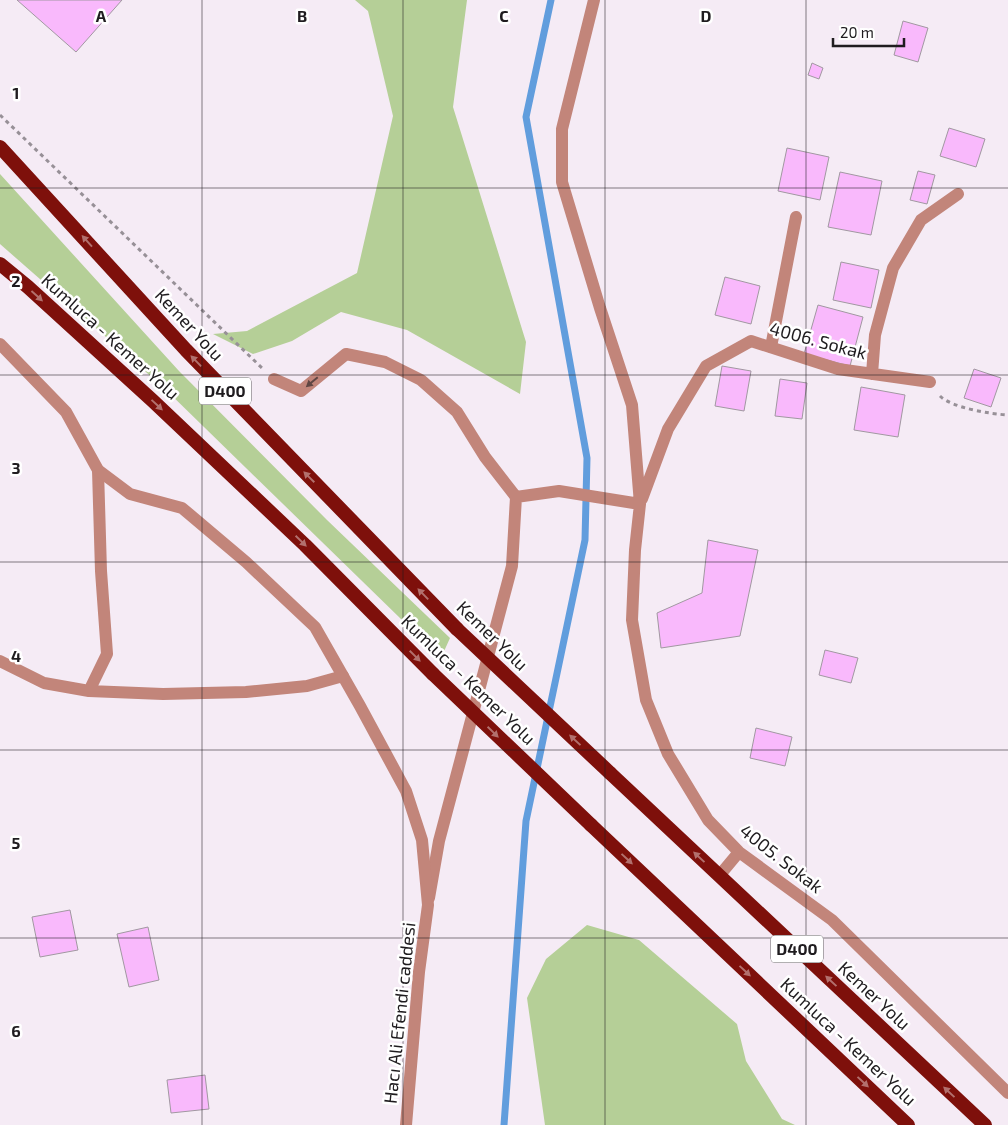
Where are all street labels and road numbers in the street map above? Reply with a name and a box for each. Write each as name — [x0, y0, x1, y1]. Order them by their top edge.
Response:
street label: Kumluca - Kemer Yolu — [37, 269, 184, 404]
street label: Kemer Yolu — [151, 284, 229, 365]
street label: 4006. Sokak — [767, 317, 869, 364]
road number: D400 — [199, 378, 251, 404]
street label: Kemer Yolu — [452, 596, 533, 675]
street label: Kumluca - Kemer Yolu — [397, 610, 540, 749]
street label: 4005. Sokak — [736, 819, 827, 897]
street label: Hacı Ali Efendi caddesi — [379, 921, 419, 1105]
road number: D400 — [771, 936, 823, 962]
street label: Kemer Yolu — [834, 956, 915, 1034]
street label: Kumluca - Kemer Yolu — [776, 973, 921, 1110]

